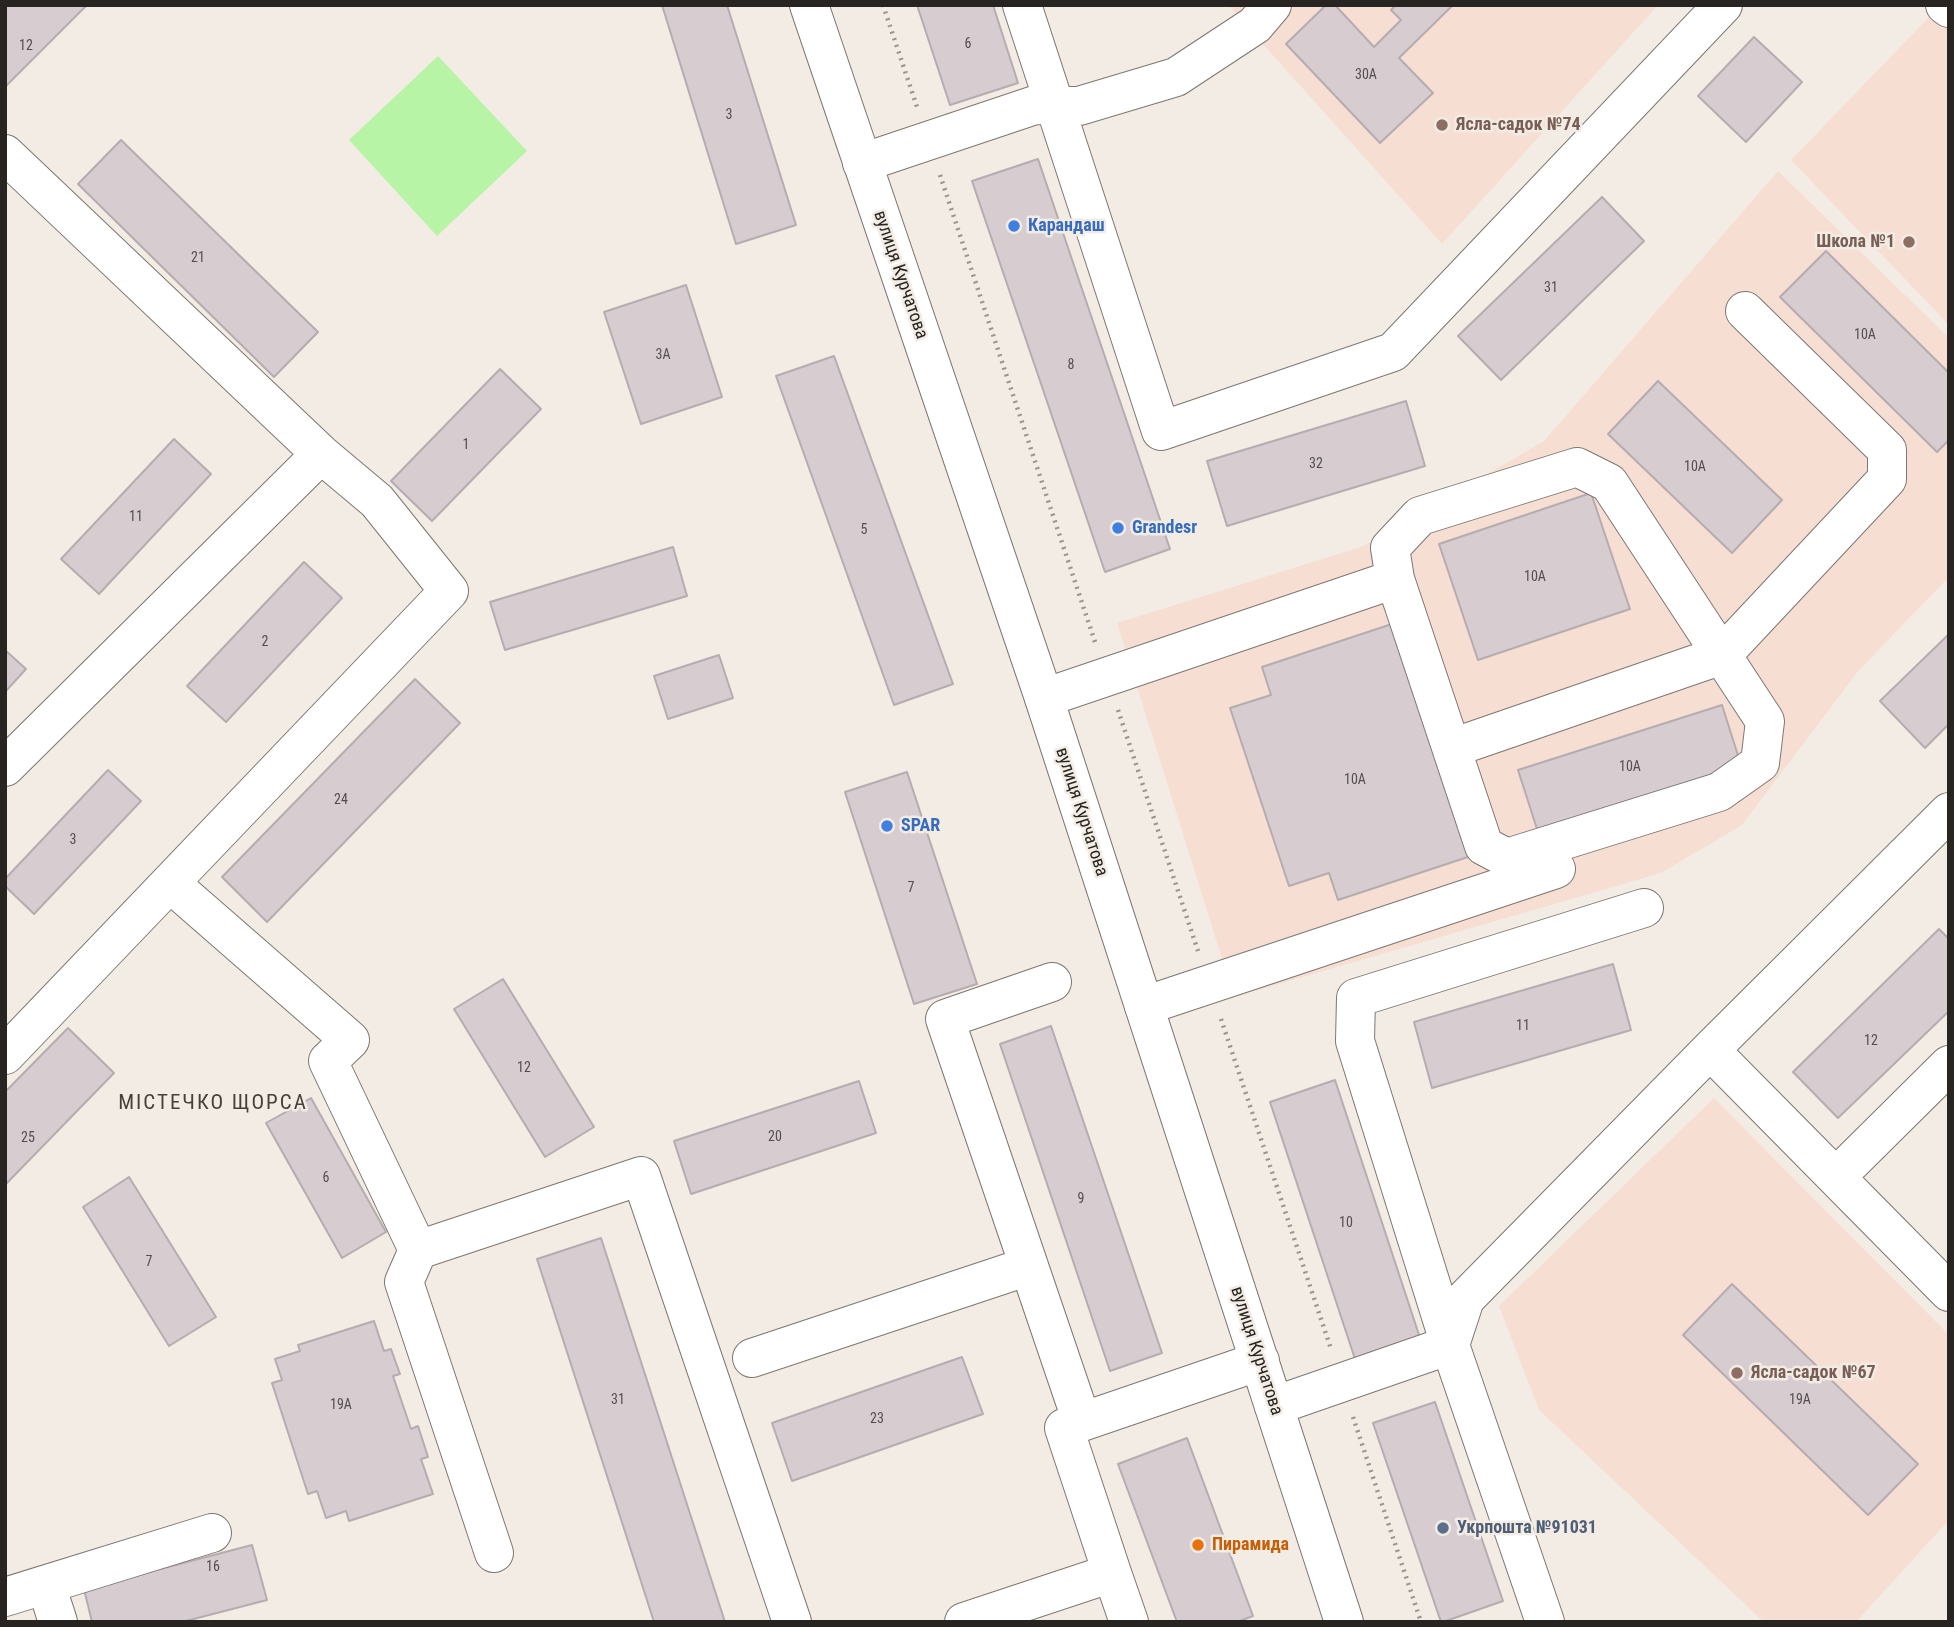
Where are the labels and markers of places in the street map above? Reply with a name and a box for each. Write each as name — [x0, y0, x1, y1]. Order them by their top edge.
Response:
place label: Ясла-садок №74 — [1456, 114, 1581, 136]
marker: Ясла-садок №74 — [1434, 117, 1450, 133]
place label: Карандаш — [1028, 215, 1105, 237]
marker: Карандаш — [1006, 218, 1022, 234]
place label: Школа №1 — [1816, 231, 1895, 253]
marker: Школа №1 — [1901, 234, 1917, 250]
place label: Grandesr — [1132, 517, 1197, 539]
marker: Grandesr — [1110, 520, 1126, 536]
place label: SPAR — [901, 815, 940, 837]
marker: SPAR — [879, 818, 895, 834]
place label: Ясла-садок №67 — [1751, 1362, 1876, 1384]
marker: Ясла-садок №67 — [1729, 1365, 1745, 1381]
place label: Укрпошта №91031 — [1457, 1517, 1597, 1539]
marker: Укрпошта №91031 — [1435, 1520, 1451, 1536]
place label: Пирамида — [1212, 1534, 1289, 1556]
marker: Пирамида — [1190, 1537, 1206, 1553]

